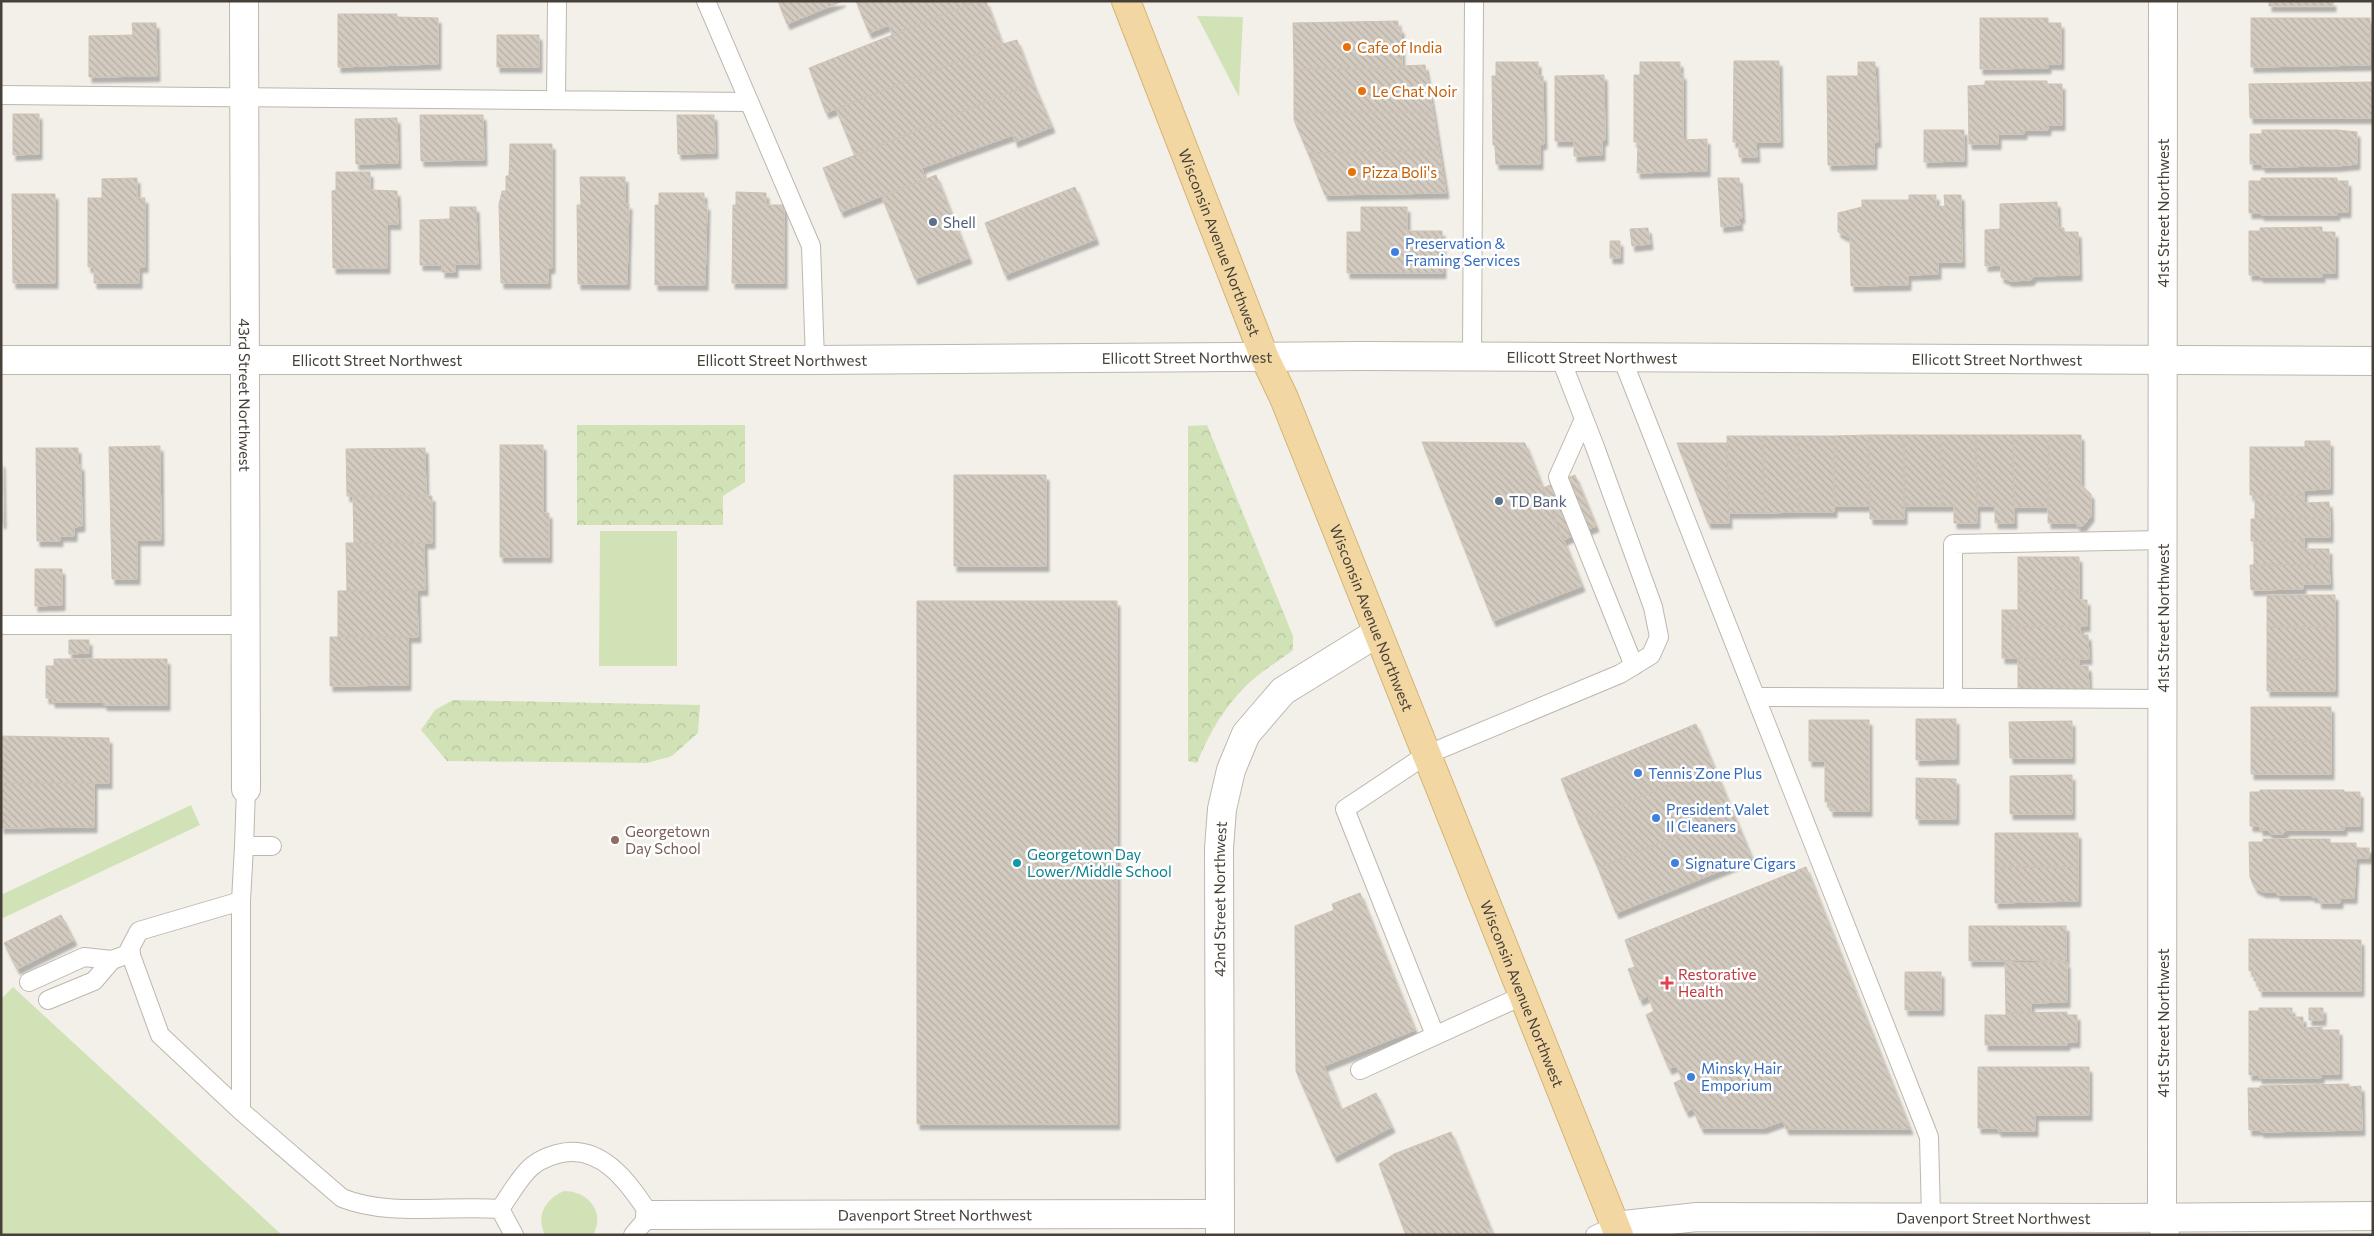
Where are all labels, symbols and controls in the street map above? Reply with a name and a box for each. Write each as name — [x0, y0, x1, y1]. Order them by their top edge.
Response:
place label: Cafe of India — [1357, 38, 1442, 56]
marker: Cafe of India — [1341, 41, 1353, 53]
place label: Le Chat Noir — [1372, 82, 1457, 100]
marker: Le Chat Noir — [1356, 85, 1368, 97]
street label: 41st Street Northwest — [2154, 138, 2172, 288]
street label: Wisconsin Avenue Northwest — [1175, 146, 1264, 339]
place label: Pizza Boli's — [1362, 163, 1437, 181]
marker: Pizza Boli's — [1346, 166, 1358, 178]
place label: Shell — [943, 213, 976, 231]
marker: Shell — [927, 216, 939, 228]
place label: Preservation & Framing Services — [1405, 234, 1520, 269]
marker: Preservation & Framing Services — [1389, 246, 1401, 258]
street label: 43rd Street Northwest — [236, 318, 254, 472]
street label: Ellicott Street Northwest — [1102, 348, 1272, 367]
street label: Ellicott Street Northwest — [1507, 348, 1677, 367]
street label: Ellicott Street Northwest — [1912, 350, 2082, 369]
street label: Ellicott Street Northwest — [292, 351, 462, 369]
street label: Ellicott Street Northwest — [697, 351, 867, 369]
place label: TD Bank — [1509, 492, 1567, 510]
marker: TD Bank — [1493, 495, 1505, 507]
street label: Wisconsin Avenue Northwest — [1326, 522, 1417, 714]
street label: 41st Street Northwest — [2154, 543, 2172, 693]
place label: Tennis Zone Plus — [1648, 764, 1762, 782]
marker: Tennis Zone Plus — [1632, 767, 1644, 779]
place label: President Valet II Cleaners — [1666, 800, 1769, 835]
marker: President Valet II Cleaners — [1650, 812, 1662, 824]
street label: 42nd Street Northwest — [1210, 820, 1230, 977]
place label: Georgetown Day School — [625, 822, 710, 857]
marker: Georgetown Day School — [609, 834, 621, 846]
place label: Georgetown Day Lower/Middle School — [1027, 845, 1172, 880]
place label: Signature Cigars — [1685, 854, 1796, 872]
marker: Georgetown Day Lower/Middle School — [1011, 857, 1023, 869]
marker: Signature Cigars — [1669, 857, 1681, 869]
street label: Wisconsin Avenue Northwest — [1477, 898, 1568, 1090]
street label: 41st Street Northwest — [2154, 948, 2172, 1098]
place label: Restorative Health — [1678, 965, 1756, 1000]
marker: Restorative Health — [1660, 976, 1674, 990]
place label: Minsky Hair Emporium — [1701, 1059, 1782, 1094]
marker: Minsky Hair Emporium — [1685, 1071, 1697, 1083]
street label: Davenport Street Northwest — [838, 1205, 1032, 1224]
street label: Davenport Street Northwest — [1896, 1208, 2091, 1227]

